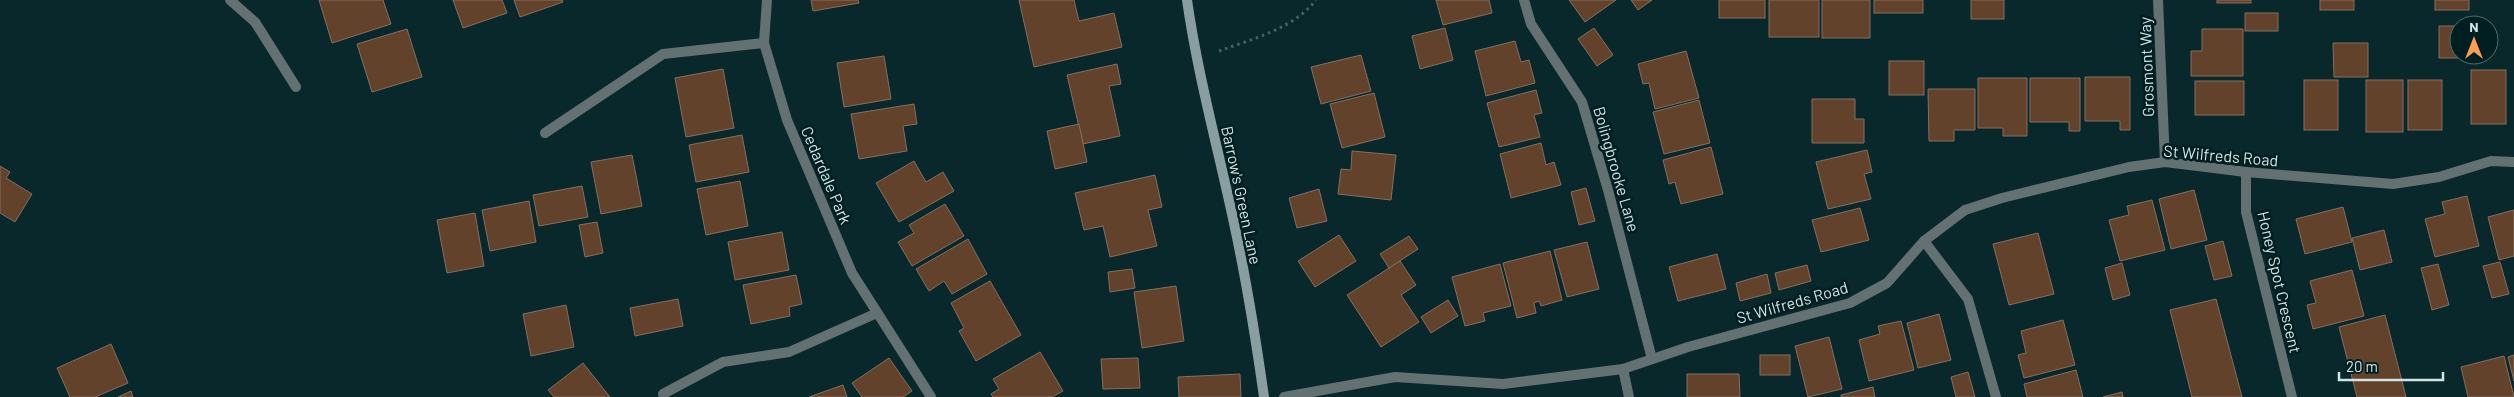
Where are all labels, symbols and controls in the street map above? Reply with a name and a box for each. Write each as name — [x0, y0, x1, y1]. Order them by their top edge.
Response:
north arrow — [2449, 15, 2499, 65]
street label: Grosmont Way — [2135, 16, 2157, 117]
text: N — [2469, 18, 2479, 35]
street label: Bolingbrooke Lane — [1590, 104, 1644, 234]
street label: Cedardale Park — [798, 123, 856, 227]
street label: Barrow's Green Lane — [1218, 124, 1266, 266]
street label: St Wilfreds Road — [2163, 141, 2279, 169]
street label: Honey Spot Crescent — [2254, 209, 2306, 355]
street label: St Wilfreds Road — [1734, 277, 1850, 327]
scale bar — [2339, 350, 2443, 382]
text: 20 m — [2346, 357, 2378, 375]

